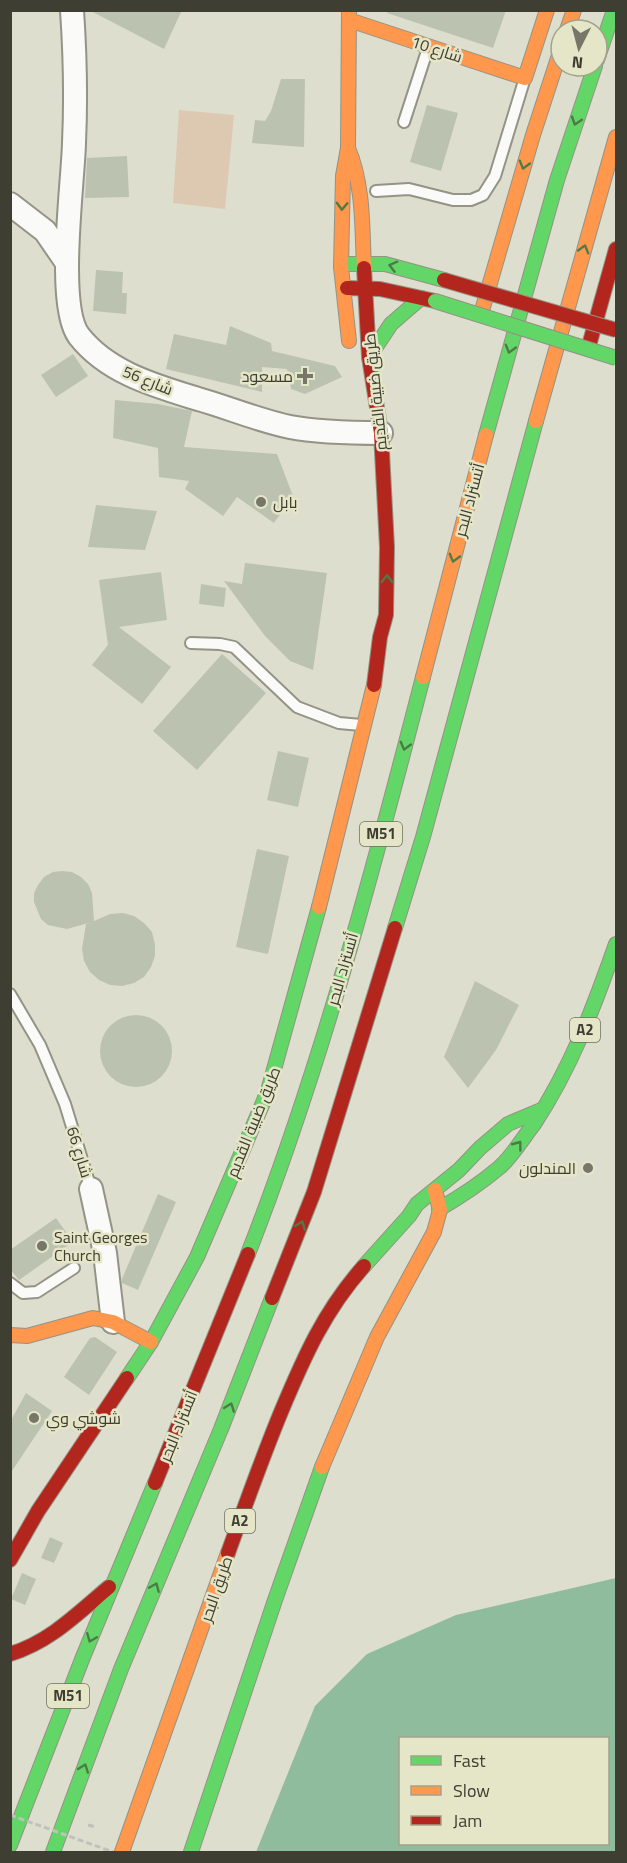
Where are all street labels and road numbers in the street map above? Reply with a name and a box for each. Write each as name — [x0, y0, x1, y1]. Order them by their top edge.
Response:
street label: شارع 10 — [408, 29, 466, 69]
street label: طريق ضبية القديم — [357, 332, 393, 452]
street label: شارع 56 — [119, 359, 177, 401]
street label: أتستراد البحر — [447, 461, 490, 540]
road number: M51 — [360, 822, 402, 846]
street label: أتستراد البحر — [320, 930, 364, 1009]
road number: A2 — [570, 1018, 600, 1042]
street label: طريق ضبية القديم — [220, 1063, 286, 1181]
street label: شارع 66 — [61, 1123, 99, 1181]
street label: أتستراد البحر — [152, 1387, 203, 1466]
road number: A2 — [225, 1509, 255, 1533]
street label: طريق البحر — [193, 1553, 238, 1626]
road number: M51 — [47, 1684, 89, 1708]

